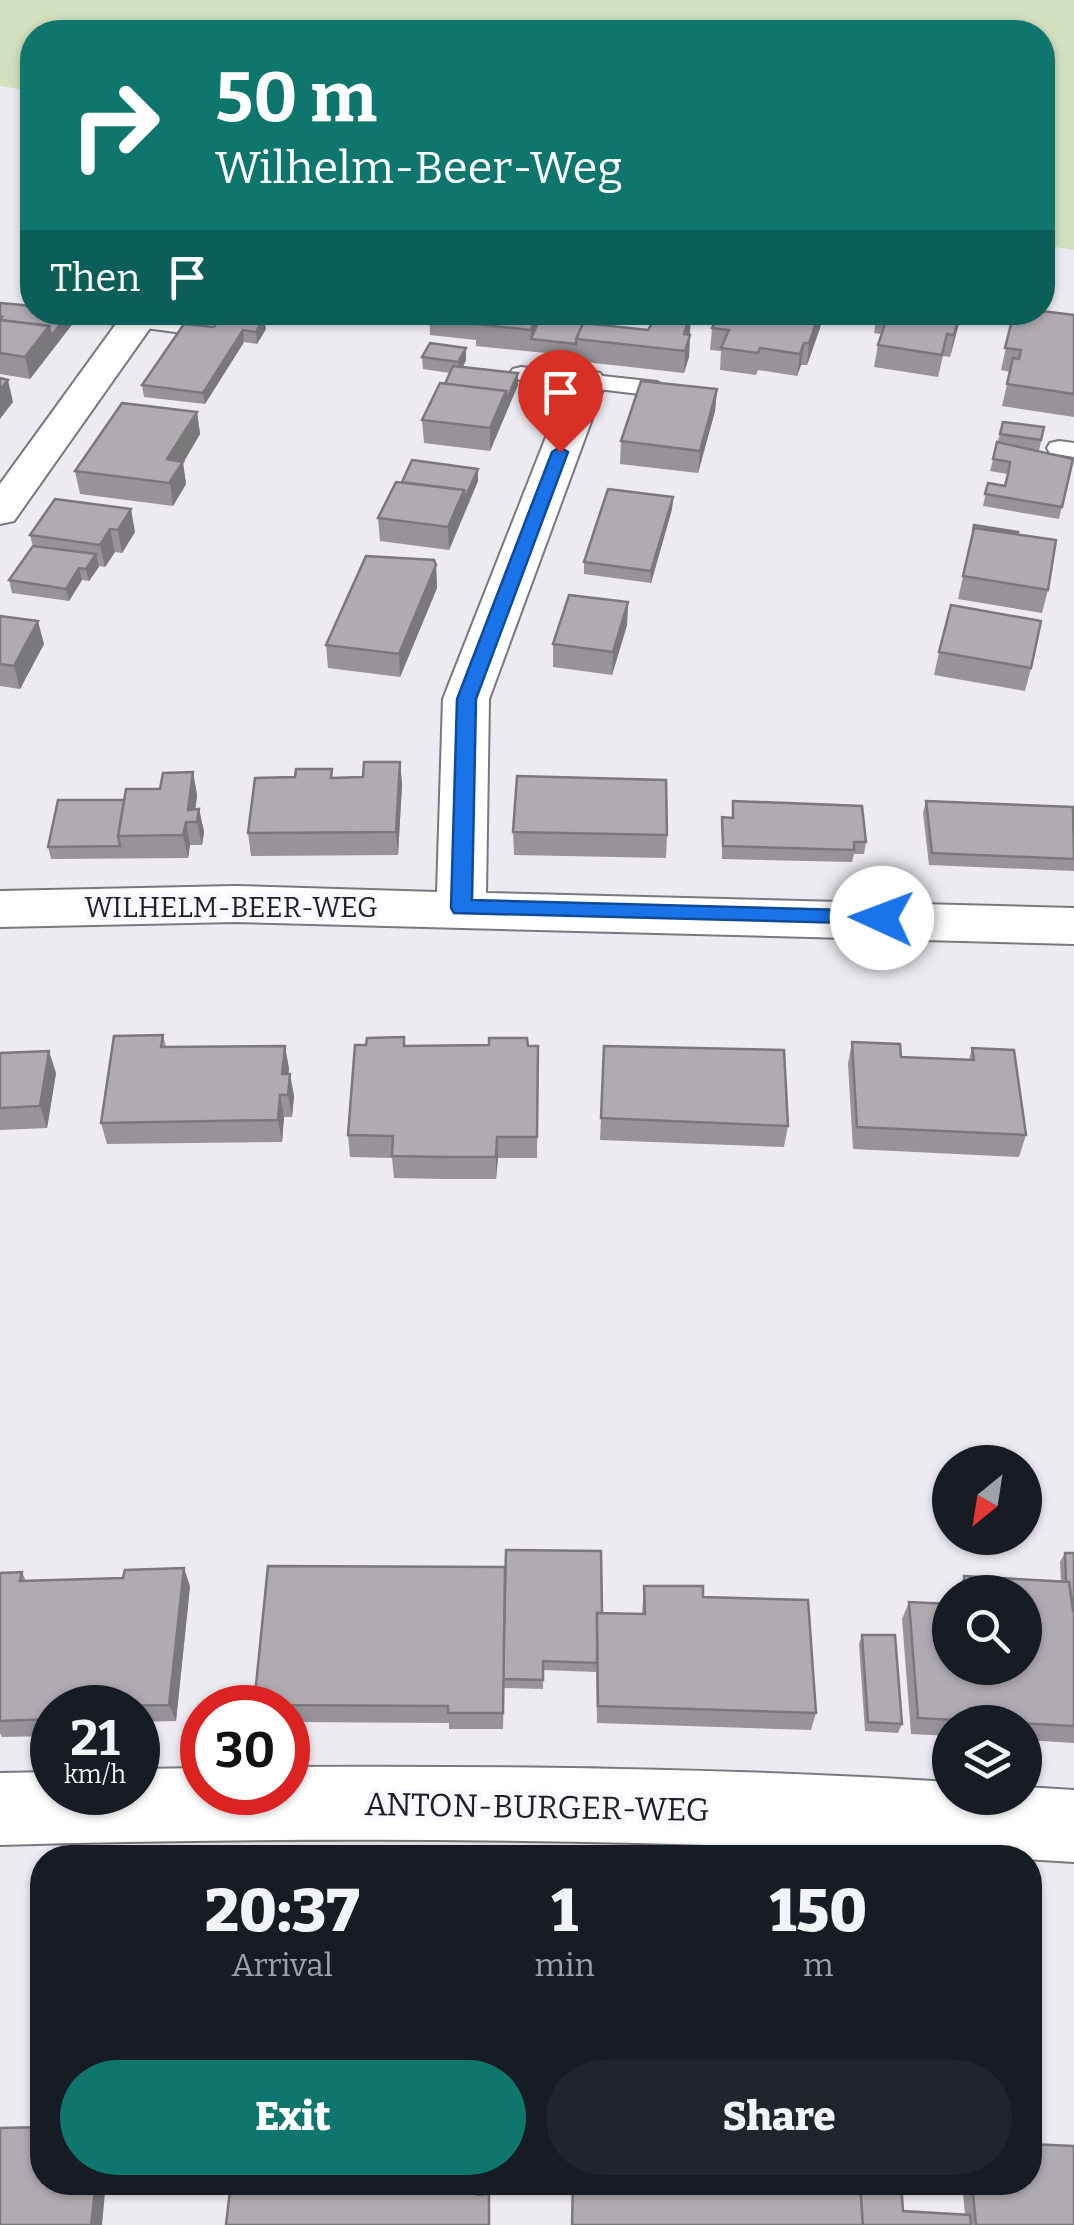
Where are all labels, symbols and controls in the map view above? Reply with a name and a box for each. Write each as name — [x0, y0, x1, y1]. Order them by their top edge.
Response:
text: 50 m — [215, 56, 377, 140]
icon: right — [50, 60, 180, 190]
text: Wilhelm-Beer-Weg — [215, 141, 623, 195]
icon: arrive — [160, 250, 215, 305]
text: Then — [50, 255, 140, 301]
pin — [518, 350, 603, 453]
icon: arrive — [533, 365, 588, 420]
position arrow — [830, 866, 934, 970]
street label: WILHELM-BEER-WEG — [84, 891, 378, 924]
north arrow — [932, 1445, 1042, 1555]
map controls — [932, 1445, 1042, 1815]
button: search — [932, 1575, 1042, 1685]
speed limit sign: 30 — [180, 1685, 310, 1815]
button: layers — [932, 1705, 1042, 1815]
text: 21 — [70, 1708, 120, 1768]
text: km/h — [64, 1760, 126, 1790]
street label: ANTON-BURGER-WEG — [364, 1785, 710, 1829]
text: 20:37 — [205, 1875, 360, 1947]
text: 1 — [551, 1875, 578, 1947]
text: 150 — [769, 1875, 867, 1947]
text: Arrival — [231, 1946, 333, 1984]
text: min — [534, 1946, 595, 1984]
text: m — [803, 1946, 834, 1984]
button: Exit — [60, 2060, 526, 2175]
button: Share — [546, 2060, 1012, 2175]

